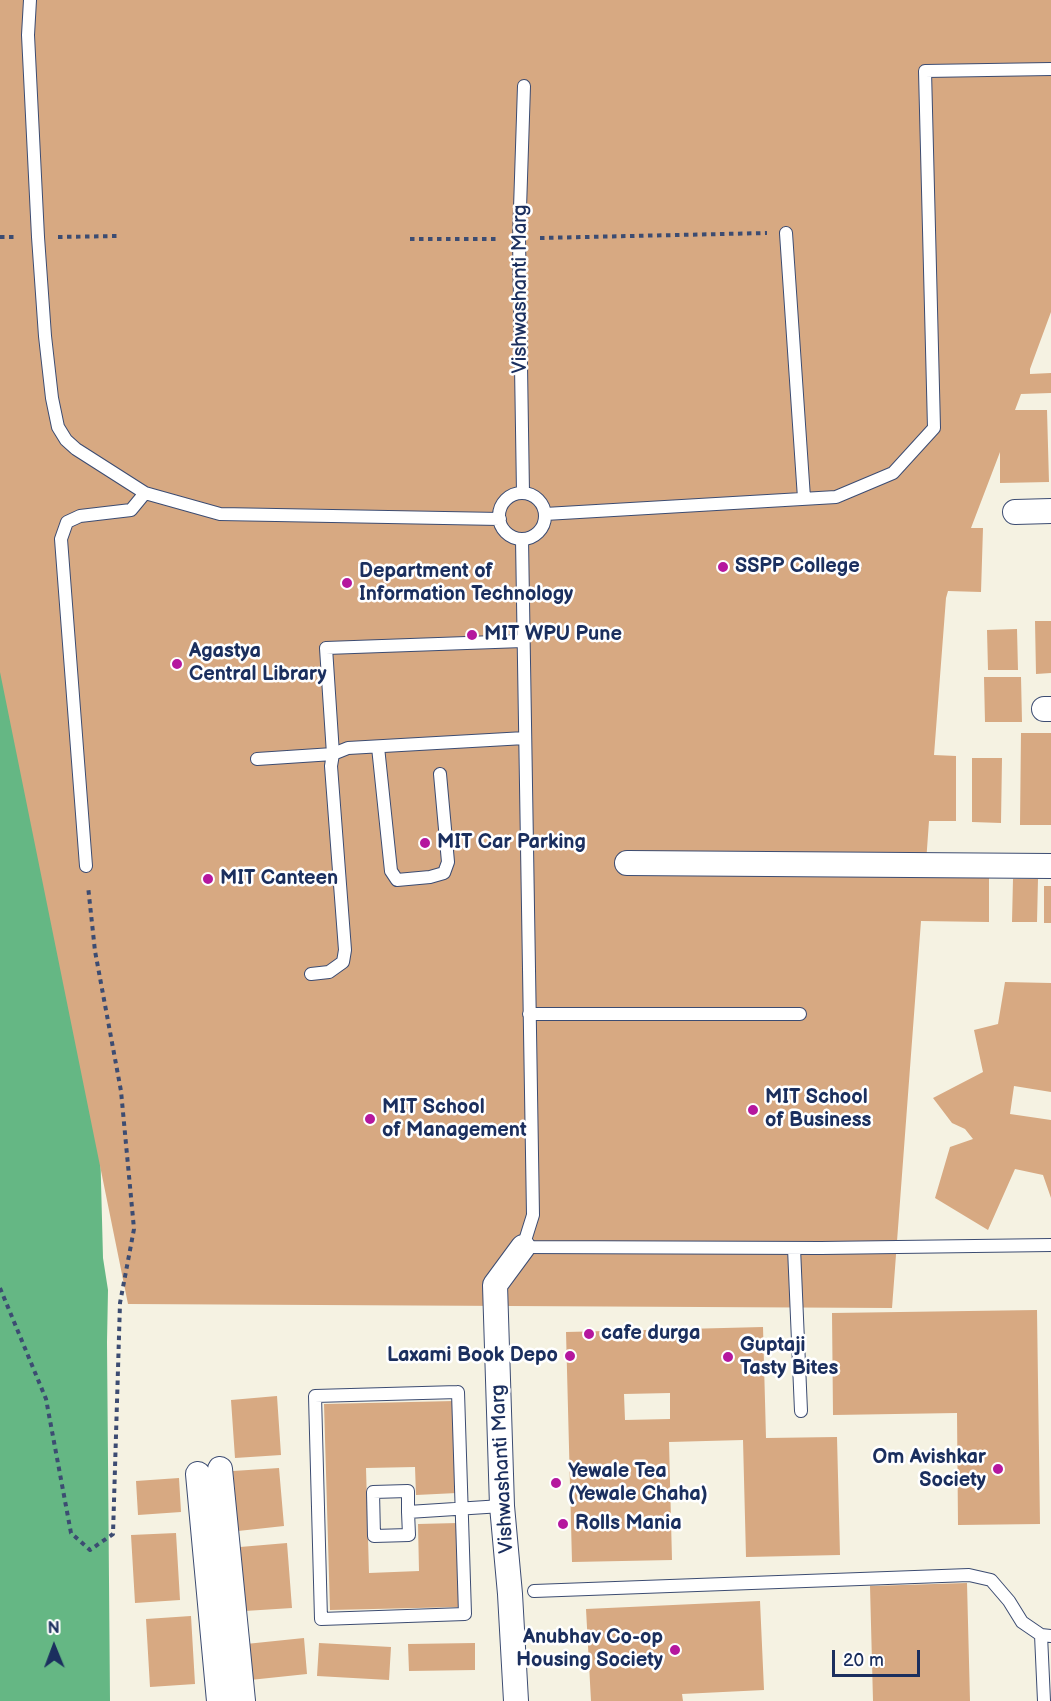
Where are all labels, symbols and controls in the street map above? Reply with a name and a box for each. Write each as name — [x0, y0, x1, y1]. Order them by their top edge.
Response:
street label: Vishwashanti Marg — [509, 204, 533, 374]
place label: SSPP College — [735, 555, 860, 579]
place label: Department of Information Technology — [359, 560, 573, 607]
marker: SSPP College — [716, 560, 730, 574]
marker: Department of Information Technology — [340, 576, 354, 590]
place label: MIT WPU Pune — [484, 623, 622, 647]
marker: MIT WPU Pune — [465, 628, 479, 642]
place label: Agastya Central Library — [189, 640, 327, 687]
marker: Agastya Central Library — [170, 657, 184, 671]
place label: MIT Car Parking — [437, 831, 586, 855]
marker: MIT Car Parking — [418, 836, 432, 850]
place label: MIT Canteen — [220, 867, 338, 891]
marker: MIT Canteen — [201, 872, 215, 886]
place label: MIT School of Business — [765, 1086, 871, 1133]
place label: MIT School of Management — [382, 1096, 527, 1143]
marker: MIT School of Business — [746, 1103, 760, 1117]
marker: MIT School of Management — [363, 1112, 377, 1126]
place label: cafe durga — [601, 1322, 700, 1346]
marker: cafe durga — [582, 1327, 596, 1341]
place label: Guptaji Tasty Bites — [740, 1334, 838, 1381]
place label: Laxami Book Depo — [387, 1344, 558, 1368]
marker: Laxami Book Depo — [563, 1349, 577, 1363]
marker: Guptaji Tasty Bites — [721, 1350, 735, 1364]
street label: Vishwashanti Marg — [487, 1384, 519, 1554]
place label: Om Avishkar Society — [873, 1446, 986, 1493]
place label: Yewale Tea (Yewale Chaha) — [568, 1460, 708, 1507]
marker: Om Avishkar Society — [991, 1462, 1005, 1476]
marker: Yewale Tea (Yewale Chaha) — [549, 1476, 563, 1490]
place label: Rolls Mania — [575, 1512, 682, 1536]
marker: Rolls Mania — [556, 1517, 570, 1531]
north arrow — [24, 1617, 84, 1677]
text: N — [47, 1619, 60, 1638]
place label: Anubhav Co-op Housing Society — [516, 1626, 663, 1673]
scale bar — [835, 1638, 924, 1676]
marker: Anubhav Co-op Housing Society — [668, 1643, 682, 1657]
text: 20 m — [843, 1650, 884, 1671]

